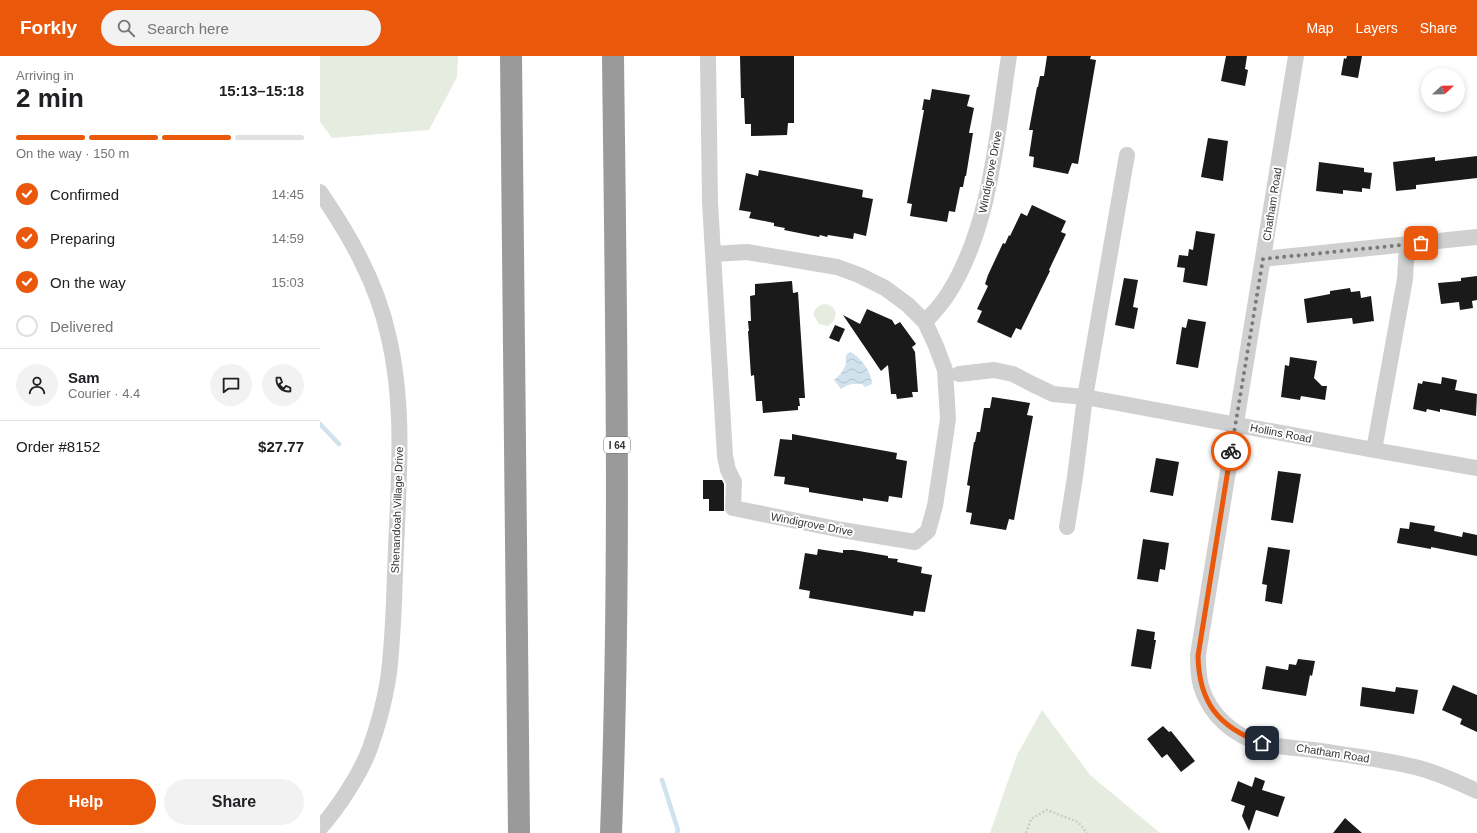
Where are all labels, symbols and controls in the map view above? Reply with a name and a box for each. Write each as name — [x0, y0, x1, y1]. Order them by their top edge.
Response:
search box — [101, 10, 381, 46]
text: Forkly — [20, 17, 77, 38]
icon: search — [115, 17, 137, 39]
text: Search here — [147, 20, 229, 37]
text: Map — [1306, 20, 1334, 36]
text: Layers — [1356, 20, 1398, 36]
text: Share — [1420, 20, 1457, 36]
text: Arriving in — [16, 68, 74, 83]
north arrow — [1421, 68, 1465, 112]
map controls — [1421, 68, 1465, 112]
text: 15:13–15:18 — [219, 82, 304, 99]
text: 2 min — [16, 83, 84, 113]
street label: Windigrove Drive — [976, 130, 1004, 214]
text: On the way · 150 m — [16, 146, 129, 161]
street label: Chatham Road — [1260, 167, 1284, 241]
icon: check — [16, 183, 38, 205]
text: Confirmed — [50, 186, 119, 203]
text: 14:45 — [271, 187, 304, 202]
pin — [1404, 226, 1438, 260]
icon: check — [16, 227, 38, 249]
text: Preparing — [50, 230, 115, 247]
text: 14:59 — [271, 231, 304, 246]
icon: bag — [1410, 232, 1432, 254]
icon: check — [16, 271, 38, 293]
text: On the way — [50, 274, 126, 291]
text: 15:03 — [271, 275, 304, 290]
text: Delivered — [50, 318, 113, 335]
button: person — [16, 364, 58, 406]
button: chat — [210, 364, 252, 406]
button: phone — [262, 364, 304, 406]
text: Sam — [68, 369, 100, 386]
text: Courier · 4.4 — [68, 386, 140, 401]
street label: Hollins Road — [1249, 421, 1313, 445]
courier — [1211, 431, 1251, 471]
road number: I 64 — [604, 437, 630, 453]
text: Order #8152 — [16, 438, 100, 455]
text: $27.77 — [258, 438, 304, 455]
icon: bike — [1220, 440, 1242, 462]
street label: Shenandoah Village Drive — [389, 446, 405, 574]
street label: Windigrove Drive — [770, 510, 854, 538]
pin — [1245, 726, 1279, 760]
icon: home — [1251, 732, 1273, 754]
street label: Chatham Road — [1296, 741, 1370, 765]
button: Help — [16, 779, 156, 825]
button: Share — [164, 779, 304, 825]

